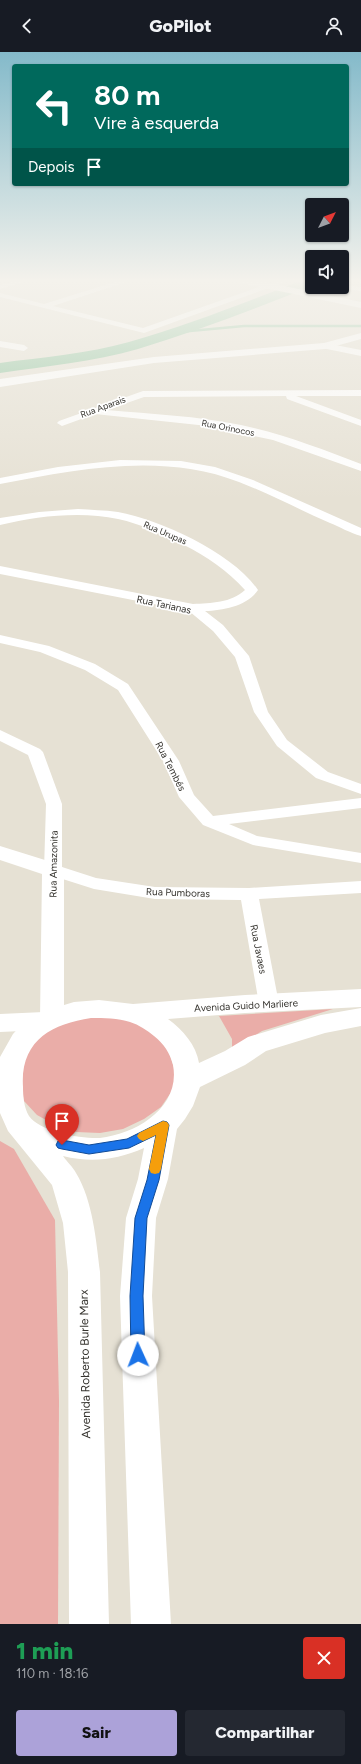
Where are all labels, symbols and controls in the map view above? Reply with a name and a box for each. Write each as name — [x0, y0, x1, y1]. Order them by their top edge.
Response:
icon: back — [16, 15, 38, 37]
text: GoPilot — [149, 15, 212, 37]
icon: person — [323, 15, 345, 37]
text: 80 m — [94, 78, 160, 112]
icon: left — [28, 80, 80, 132]
text: Vire à esquerda — [94, 112, 219, 134]
icon: arrive — [83, 156, 105, 178]
text: Depois — [28, 158, 75, 176]
north arrow — [305, 198, 349, 242]
map controls — [305, 198, 349, 294]
button: sound — [305, 250, 349, 294]
street label: Rua Aparais — [79, 393, 127, 420]
street label: Rua Orinocos — [200, 417, 256, 438]
street label: Rua Urupas — [142, 518, 189, 547]
street label: Rua Tarianas — [135, 592, 193, 617]
street label: Rua Tembés — [152, 739, 189, 794]
street label: Rua Amazonita — [46, 830, 61, 898]
street label: Rua Pumboras — [146, 885, 211, 900]
street label: Rua Javaes — [247, 923, 270, 975]
street label: Avenida Guido Marliere — [194, 996, 299, 1015]
pin — [45, 1104, 79, 1145]
icon: arrive — [51, 1110, 73, 1132]
street label: Avenida Roberto Burle Marx — [77, 1289, 93, 1439]
position arrow — [117, 1334, 159, 1376]
text: 1 min — [16, 1636, 73, 1665]
button: close — [303, 1637, 345, 1679]
text: 110 m · 18:16 — [16, 1666, 88, 1681]
button: Sair — [16, 1710, 177, 1756]
button: Compartilhar — [185, 1710, 345, 1756]

